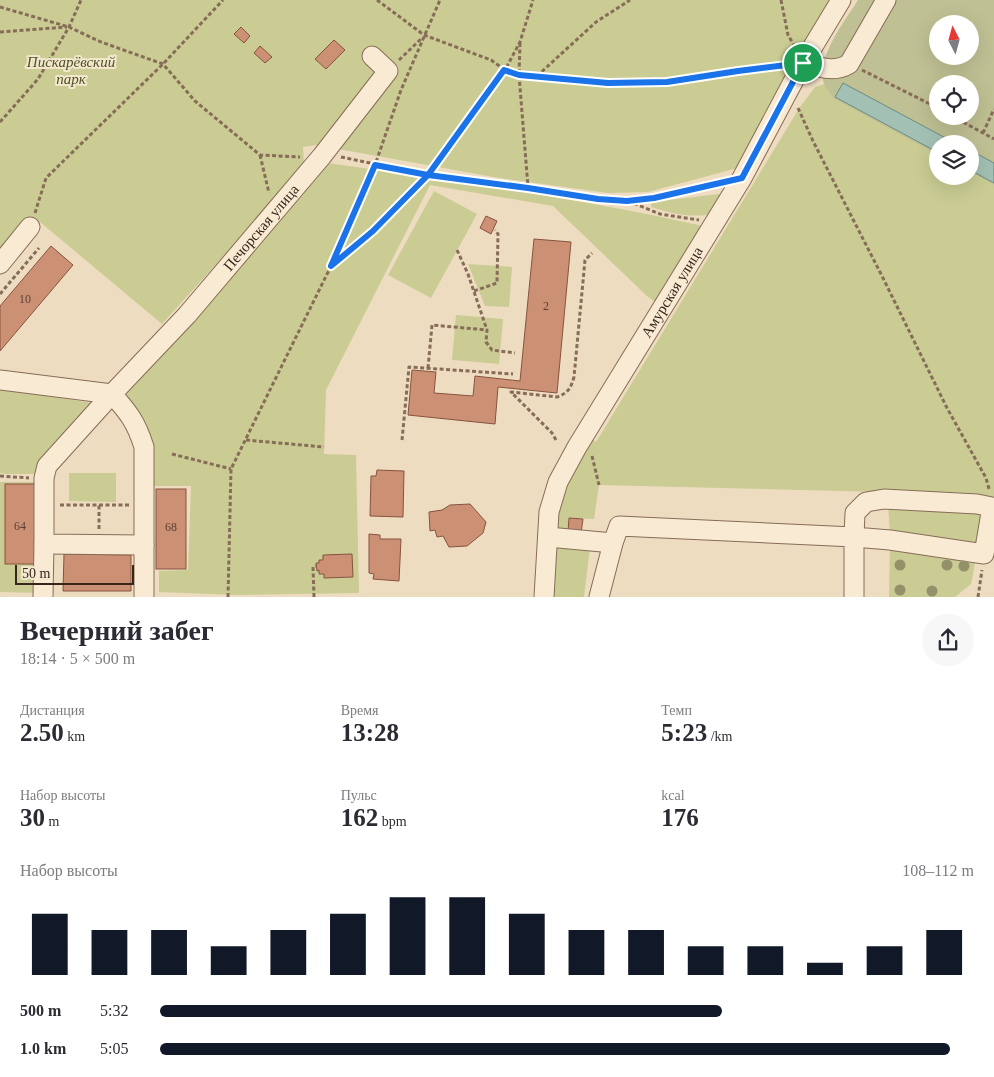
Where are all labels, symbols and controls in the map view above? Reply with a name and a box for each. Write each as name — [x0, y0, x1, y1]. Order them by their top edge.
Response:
north arrow — [929, 15, 979, 65]
map controls — [929, 15, 979, 185]
pin — [782, 42, 824, 84]
icon: arrive — [789, 49, 817, 77]
park label: Пискарёвский парк — [26, 54, 116, 87]
button: locate — [929, 75, 979, 125]
button: layers — [929, 135, 979, 185]
street label: Печорская улица — [220, 181, 302, 274]
street label: Амурская улица — [638, 244, 706, 340]
house number: 10 — [19, 292, 31, 306]
house number: 2 — [543, 299, 549, 313]
house number: 64 — [14, 519, 26, 533]
house number: 68 — [165, 520, 177, 534]
scale bar — [15, 562, 134, 585]
text: 50 m — [22, 566, 50, 581]
button: share — [922, 614, 974, 666]
text: Вечерний забег — [20, 615, 214, 646]
text: 18:14 · 5 × 500 m — [20, 650, 135, 667]
text: Дистанция — [20, 703, 85, 718]
text: Время — [341, 703, 379, 718]
text: Темп — [661, 703, 692, 718]
text: 2.50 — [20, 719, 64, 746]
text: 13:28 — [341, 719, 399, 746]
text: 5:23 — [661, 719, 707, 746]
text: km — [64, 729, 85, 744]
text: /km — [707, 729, 732, 744]
text: Набор высоты — [20, 788, 106, 803]
text: Пульс — [341, 788, 377, 803]
text: kcal — [661, 788, 685, 803]
text: 30 — [20, 804, 45, 831]
text: 162 — [341, 804, 378, 831]
text: 176 — [661, 804, 699, 831]
text: m — [45, 814, 59, 829]
text: bpm — [378, 814, 407, 829]
text: Набор высоты — [20, 862, 118, 879]
text: 108–112 m — [902, 862, 974, 879]
text: 500 m — [20, 1002, 61, 1019]
text: 5:32 — [100, 1002, 128, 1019]
text: 1.0 km — [20, 1040, 66, 1057]
text: 5:05 — [100, 1040, 128, 1057]

